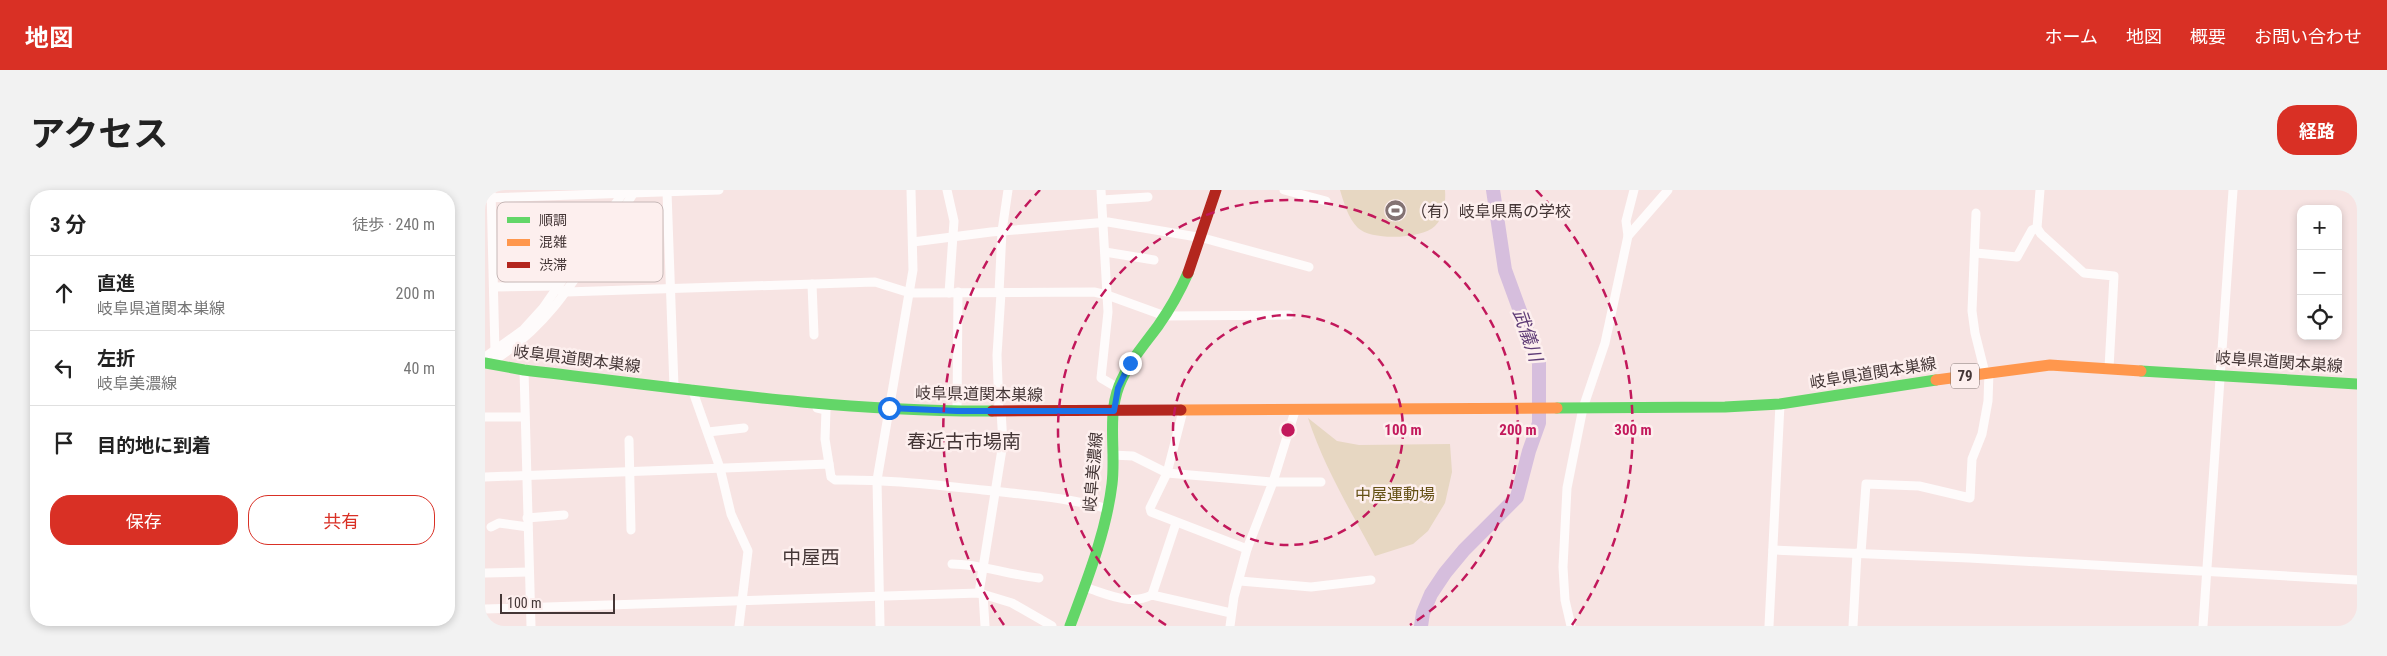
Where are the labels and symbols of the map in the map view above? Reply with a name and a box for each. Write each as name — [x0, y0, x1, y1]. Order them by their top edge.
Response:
sports icon: （有）岐阜県馬の学校 — [1383, 199, 1407, 223]
legend — [497, 202, 663, 282]
place label: （有）岐阜県馬の学校 — [1411, 202, 1571, 221]
text: 順調 — [539, 212, 567, 228]
text: 混雑 — [539, 234, 567, 250]
text: 渋滞 — [539, 257, 567, 273]
water label: 武儀川 — [1509, 306, 1547, 366]
street label: 岐阜県道関本巣線 — [512, 342, 642, 376]
street label: 岐阜県道関本巣線 — [2214, 348, 2344, 376]
route end — [1119, 352, 1142, 375]
street label: 岐阜県道関本巣線 — [1808, 354, 1938, 392]
road number: 79 — [1951, 364, 1979, 388]
street label: 岐阜県道関本巣線 — [915, 383, 1043, 405]
route start — [878, 397, 901, 420]
centre of rings — [1279, 421, 1297, 439]
text: 100 m — [1384, 421, 1422, 439]
text: 200 m — [1499, 421, 1537, 439]
text: 300 m — [1614, 421, 1652, 439]
district label: 春近古市場南 — [907, 430, 1021, 453]
street label: 岐阜美濃線 — [1080, 431, 1106, 513]
park label: 中屋運動場 — [1355, 485, 1435, 504]
district label: 中屋西 — [782, 546, 840, 569]
scale bar — [500, 591, 615, 614]

